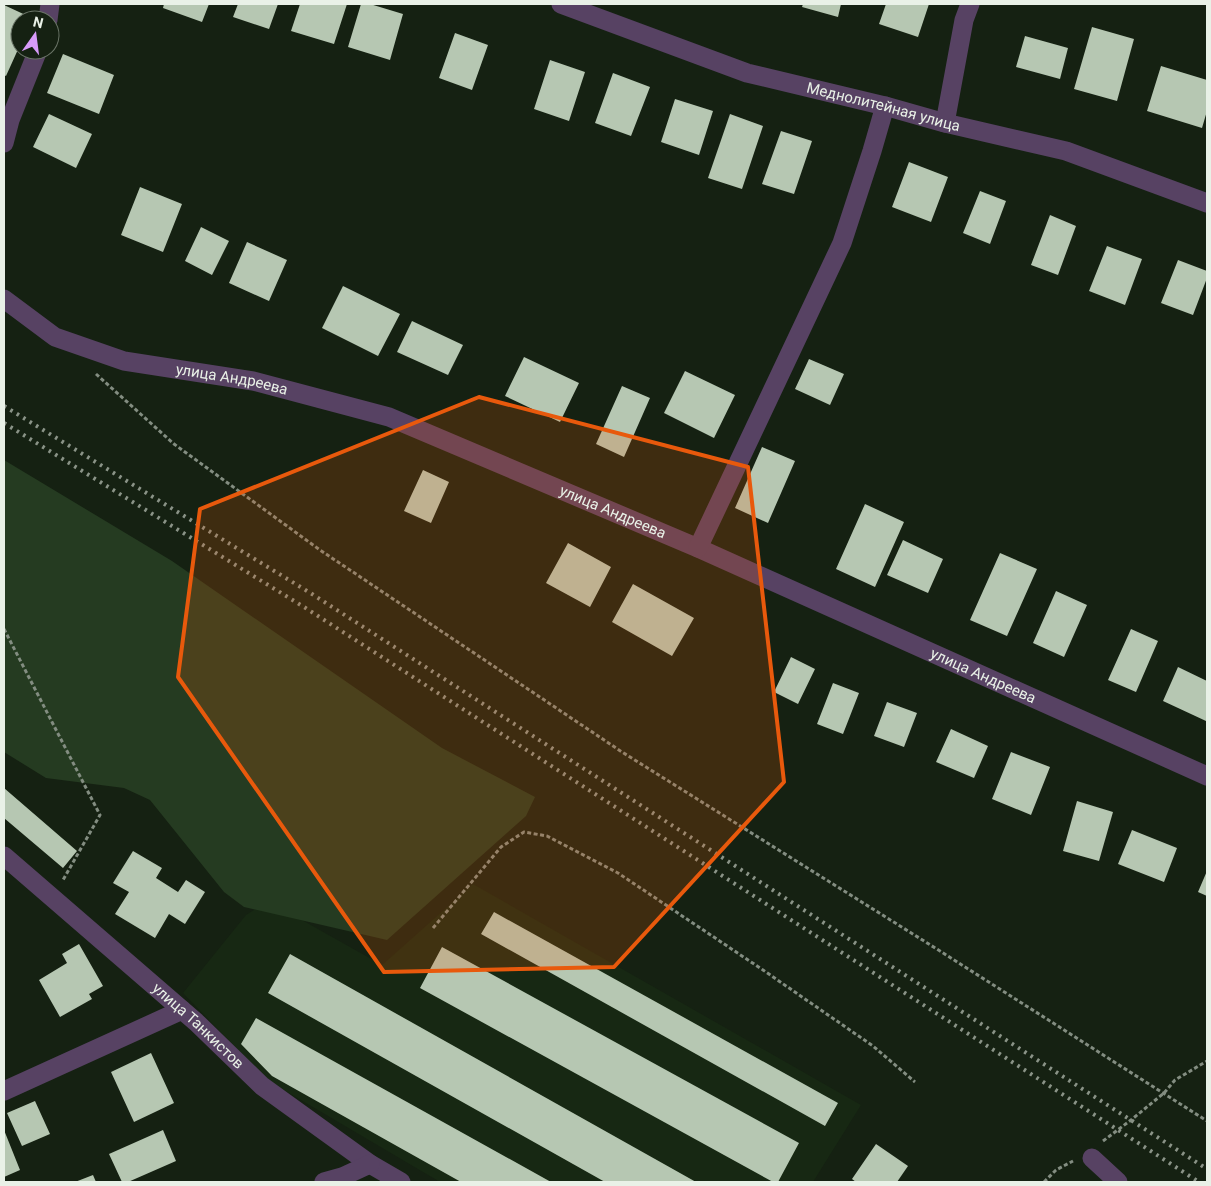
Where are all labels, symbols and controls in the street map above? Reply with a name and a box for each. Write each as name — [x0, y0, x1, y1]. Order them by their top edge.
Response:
north arrow — [10, 10, 60, 60]
text: N — [31, 13, 45, 31]
street label: Меднолитейная улица — [805, 79, 962, 135]
street label: улица Андреева — [175, 360, 290, 399]
street label: улица Андреева — [557, 481, 669, 542]
street label: улица Андреева — [928, 644, 1039, 707]
street label: улица Танкистов — [149, 979, 248, 1073]

